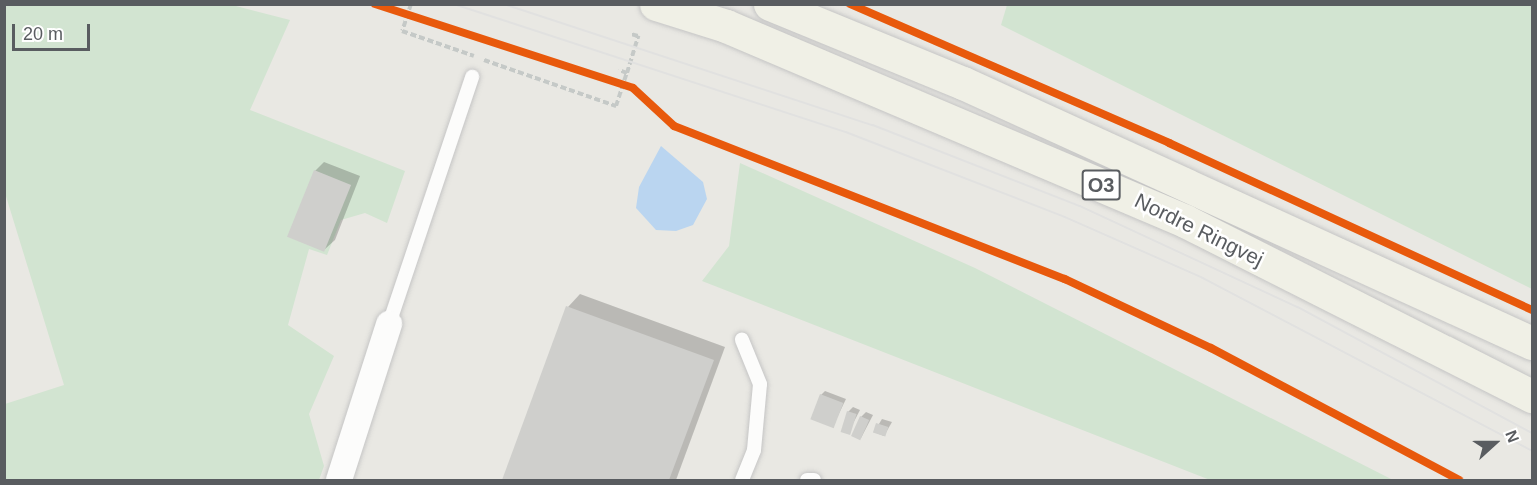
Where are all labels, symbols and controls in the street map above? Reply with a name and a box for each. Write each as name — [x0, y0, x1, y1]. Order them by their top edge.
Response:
scale bar — [15, 12, 93, 50]
text: 20 m — [23, 24, 63, 44]
road number: O3 — [1082, 168, 1120, 202]
street label: Nordre Ringvej — [1131, 188, 1267, 272]
north arrow — [1465, 413, 1525, 473]
text: N — [1502, 428, 1522, 445]

